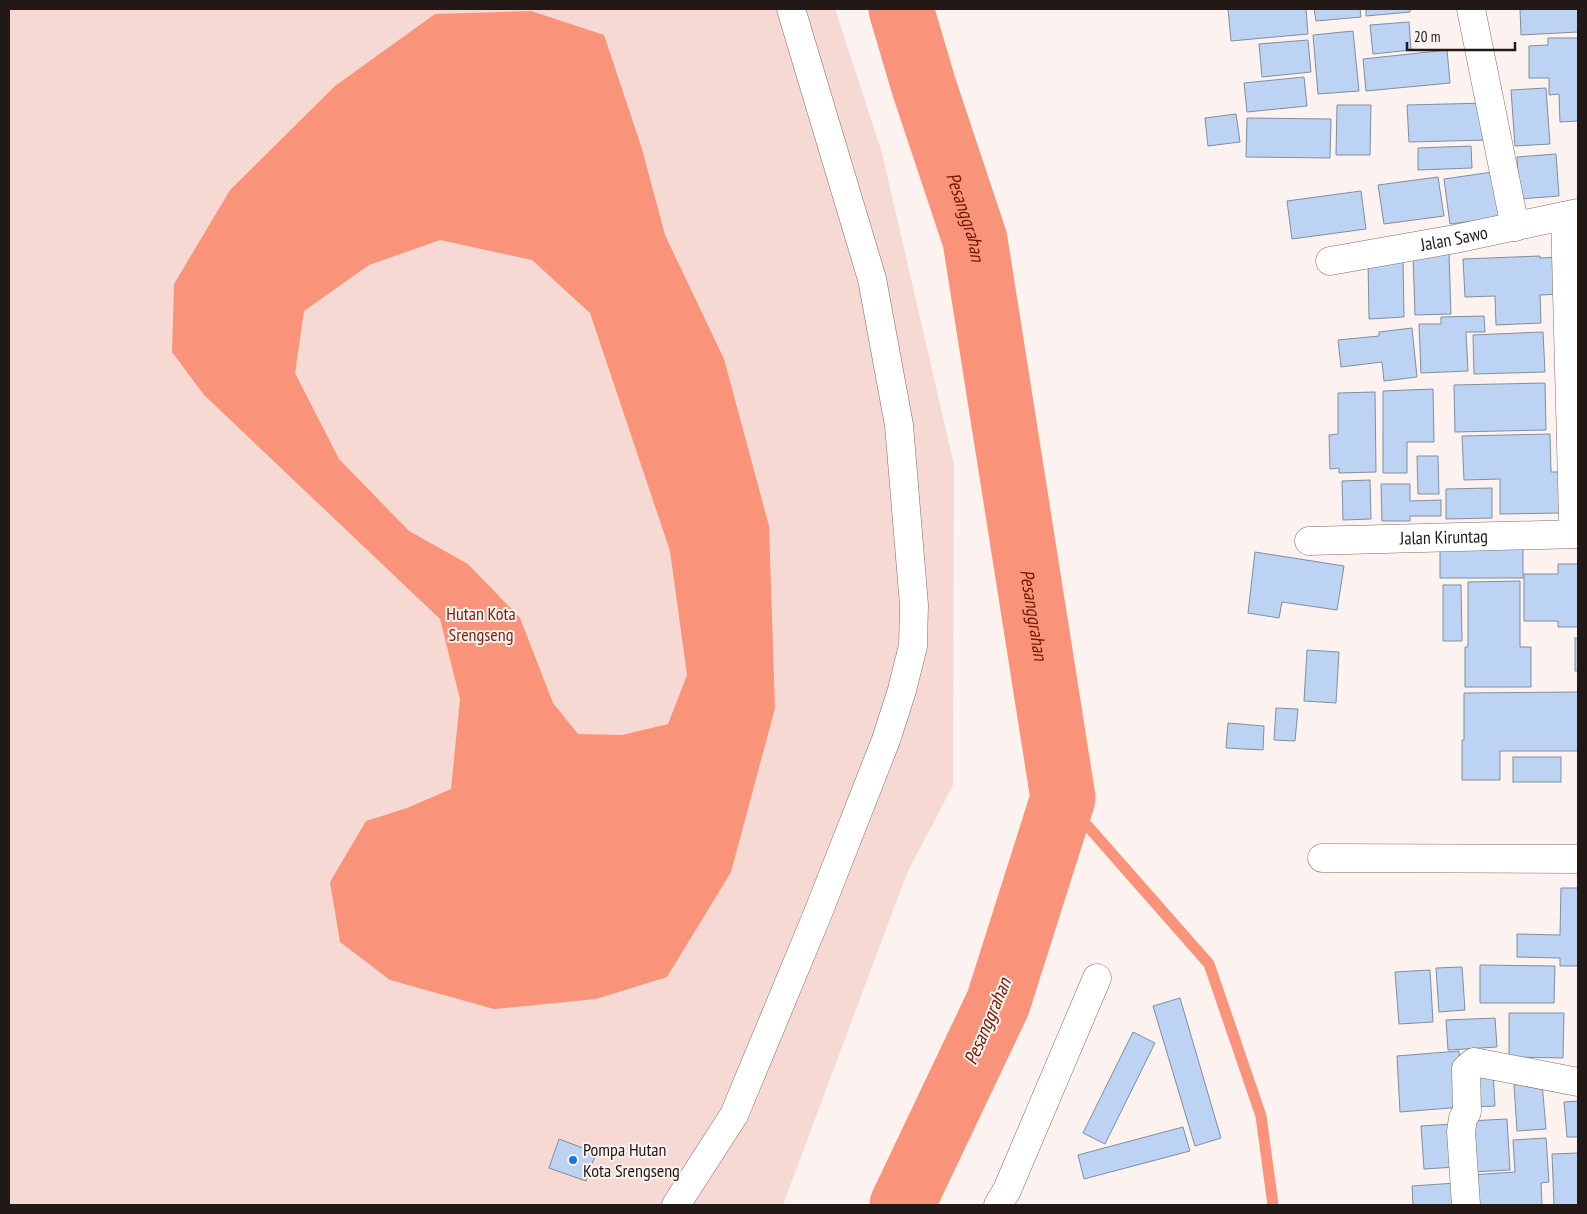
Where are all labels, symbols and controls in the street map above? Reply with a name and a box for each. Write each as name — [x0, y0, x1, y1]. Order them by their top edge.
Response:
scale bar — [1407, 20, 1514, 52]
text: 20 m — [1414, 27, 1440, 46]
water label: Pesanggrahan — [941, 169, 990, 265]
street label: Jalan Sawo — [1418, 220, 1490, 256]
street label: Jalan Kiruntag — [1399, 524, 1488, 550]
water label: Pesanggrahan — [1015, 568, 1053, 664]
park label: Hutan Kota Srengseng — [446, 602, 516, 646]
water label: Pesanggrahan — [958, 973, 1017, 1068]
place label: Pompa Hutan Kota Srengseng — [583, 1138, 680, 1182]
marker: Pompa Hutan Kota Srengseng — [567, 1154, 579, 1166]

